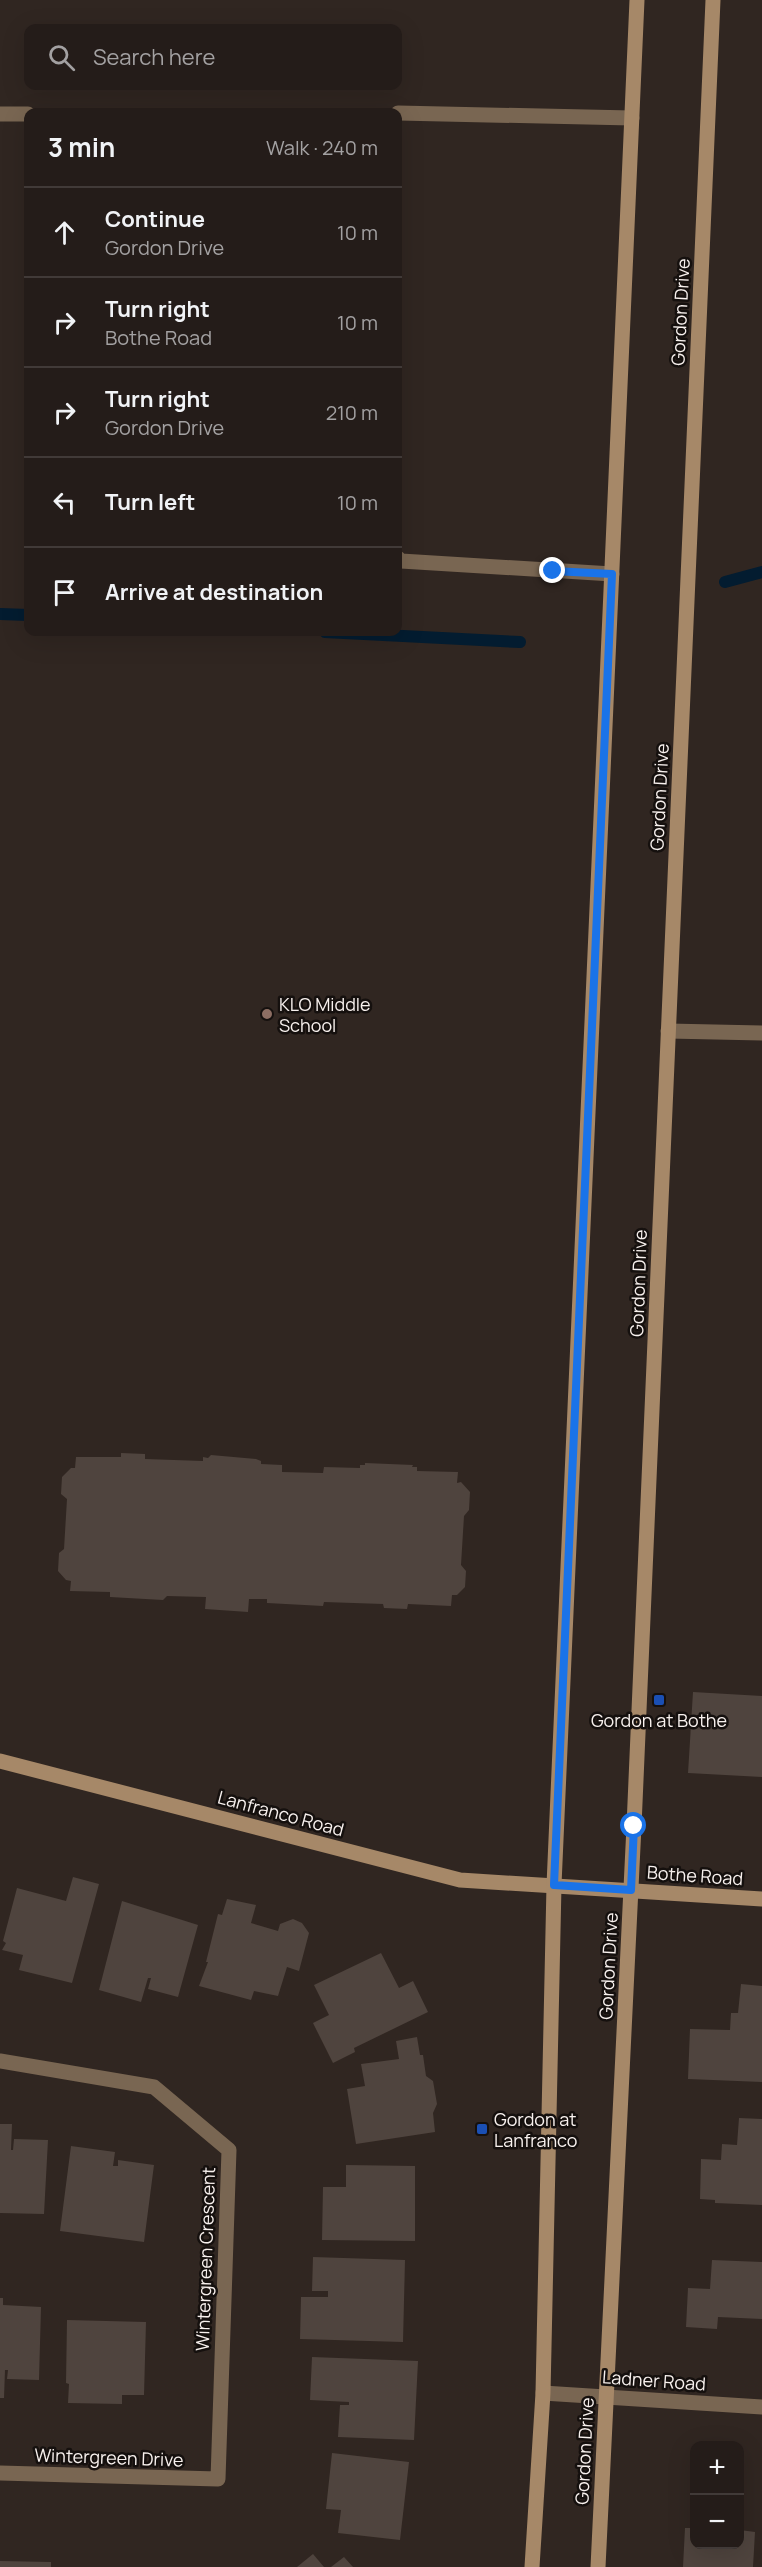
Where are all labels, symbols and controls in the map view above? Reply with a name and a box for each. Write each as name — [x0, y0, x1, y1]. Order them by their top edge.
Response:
search box — [24, 24, 402, 90]
icon: search — [45, 41, 78, 74]
text: Search here — [93, 42, 215, 72]
text: 3 min — [48, 129, 115, 165]
text: Walk · 240 m — [266, 134, 378, 161]
text: Continue — [105, 204, 205, 234]
icon: ahead — [48, 216, 81, 249]
text: 10 m — [337, 219, 378, 246]
text: Gordon Drive — [105, 234, 224, 261]
street label: Gordon Drive — [665, 258, 695, 366]
text: Turn right — [105, 294, 210, 324]
icon: right — [48, 306, 81, 339]
text: 10 m — [337, 309, 378, 336]
text: Bothe Road — [105, 324, 212, 351]
text: Turn right — [105, 384, 210, 414]
icon: right — [48, 396, 81, 429]
text: 210 m — [326, 399, 378, 426]
text: Gordon Drive — [105, 414, 224, 441]
icon: left — [48, 486, 81, 519]
text: Turn left — [105, 487, 195, 517]
text: 10 m — [337, 489, 378, 516]
route end — [539, 557, 565, 583]
icon: arrive — [48, 576, 81, 609]
text: Arrive at destination — [105, 577, 323, 607]
street label: Gordon Drive — [644, 743, 674, 851]
place label: KLO Middle School — [279, 992, 371, 1037]
marker: KLO Middle School — [260, 1007, 274, 1021]
street label: Gordon Drive — [624, 1229, 652, 1337]
marker: Gordon at Bothe — [652, 1693, 666, 1707]
place label: Gordon at Bothe — [591, 1708, 727, 1732]
street label: Lanfranco Road — [215, 1785, 347, 1841]
route start — [620, 1812, 646, 1838]
street label: Bothe Road — [646, 1860, 744, 1890]
street label: Gordon Drive — [593, 1912, 623, 2020]
place label: Gordon at Lanfranco — [494, 2107, 577, 2152]
marker: Gordon at Lanfranco — [475, 2122, 489, 2136]
street label: Wintergreen Crescent — [190, 2167, 220, 2351]
street label: Ladner Road — [601, 2364, 707, 2396]
street label: Gordon Drive — [569, 2397, 599, 2505]
map controls — [690, 2441, 744, 2549]
button: + — [690, 2441, 744, 2495]
street label: Wintergreen Drive — [34, 2442, 184, 2472]
button: − — [690, 2495, 744, 2549]

